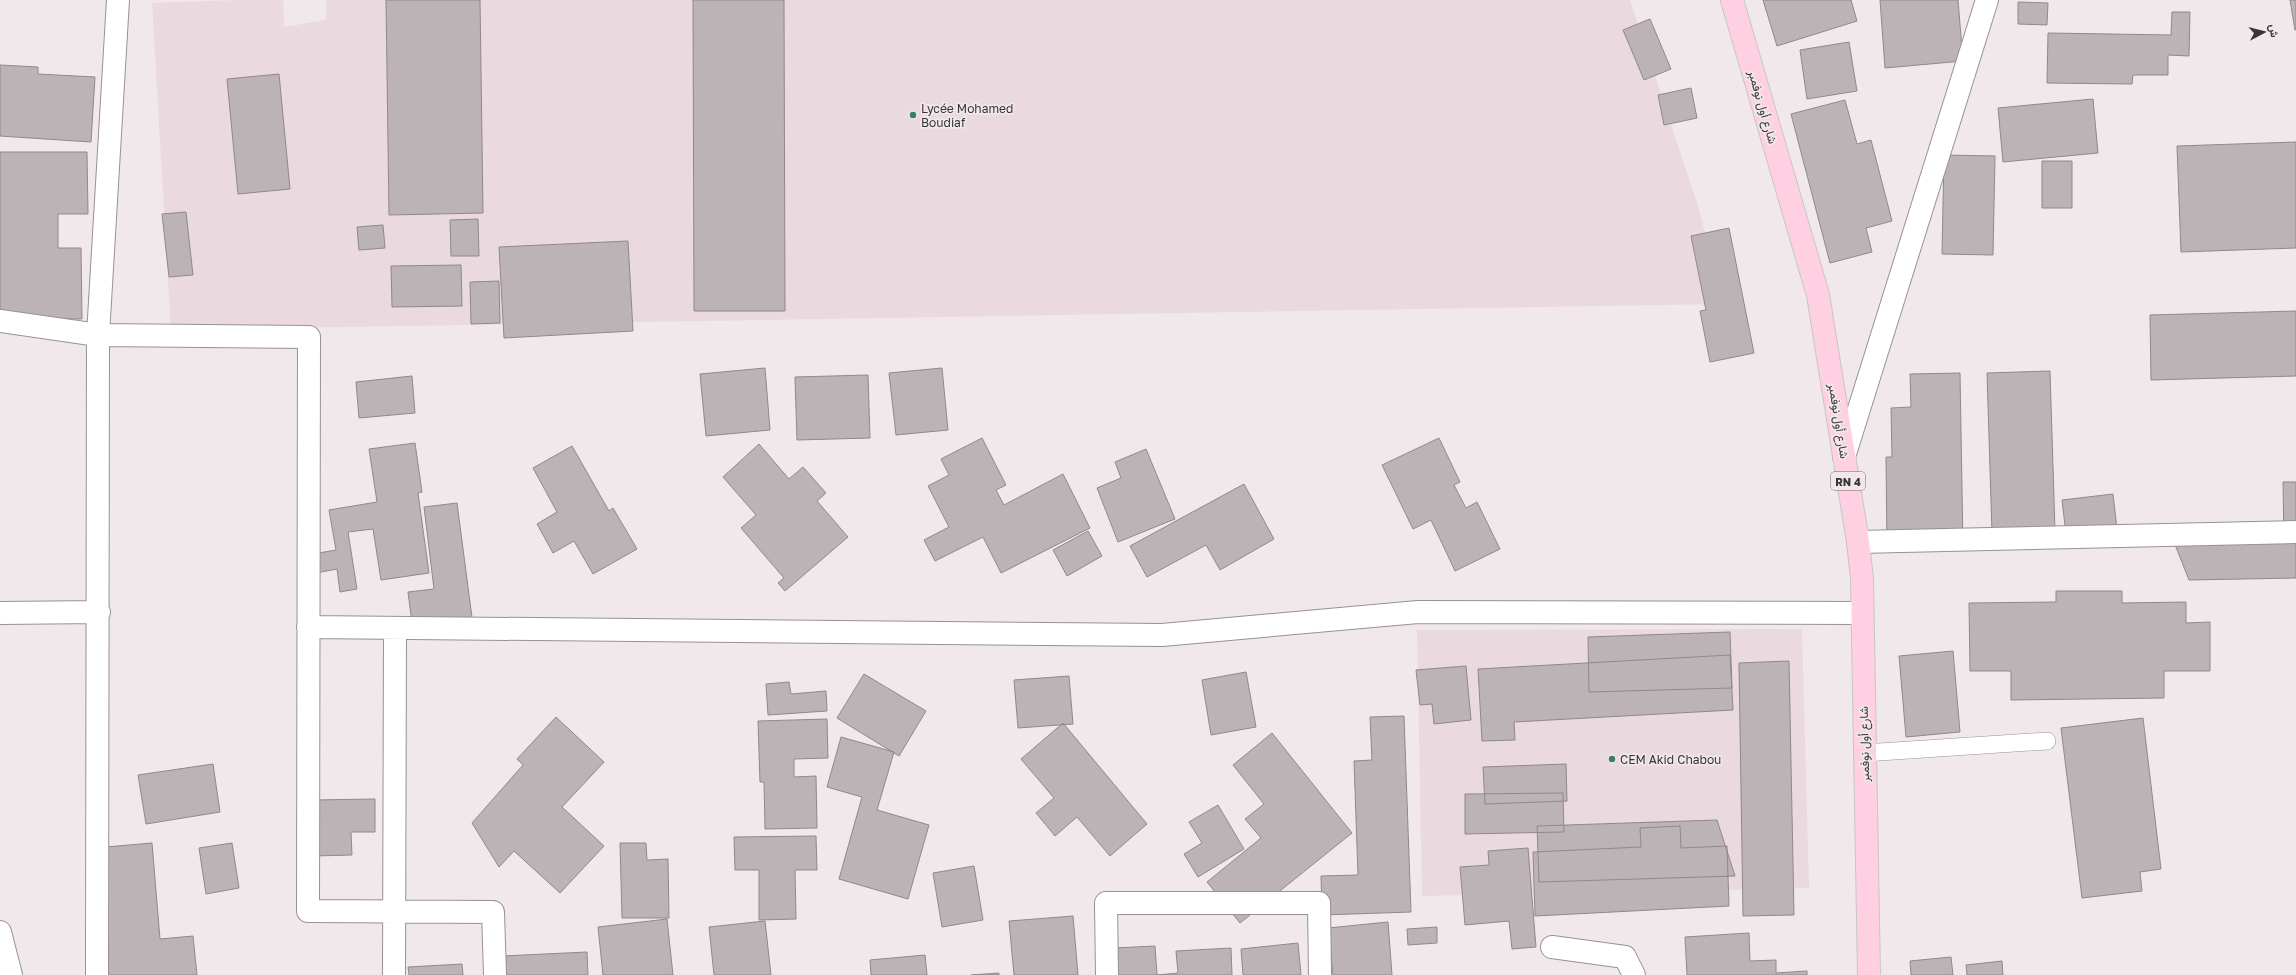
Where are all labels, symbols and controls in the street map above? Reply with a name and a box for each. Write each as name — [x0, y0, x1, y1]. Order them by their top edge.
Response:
north arrow — [2244, 12, 2284, 52]
text: ش — [2266, 23, 2282, 38]
street label: شارع أول نوفمبر — [1743, 68, 1781, 146]
place label: Lycée Mohamed Boudiaf — [921, 101, 1013, 130]
marker: Lycée Mohamed Boudiaf — [908, 110, 918, 120]
street label: شارع أول نوفمبر — [1824, 381, 1852, 460]
road number: RN 4 — [1831, 472, 1865, 490]
street label: شارع أول نوفمبر — [1856, 706, 1874, 783]
place label: CEM Akid Chabou — [1620, 752, 1721, 767]
marker: CEM Akid Chabou — [1607, 754, 1617, 764]

